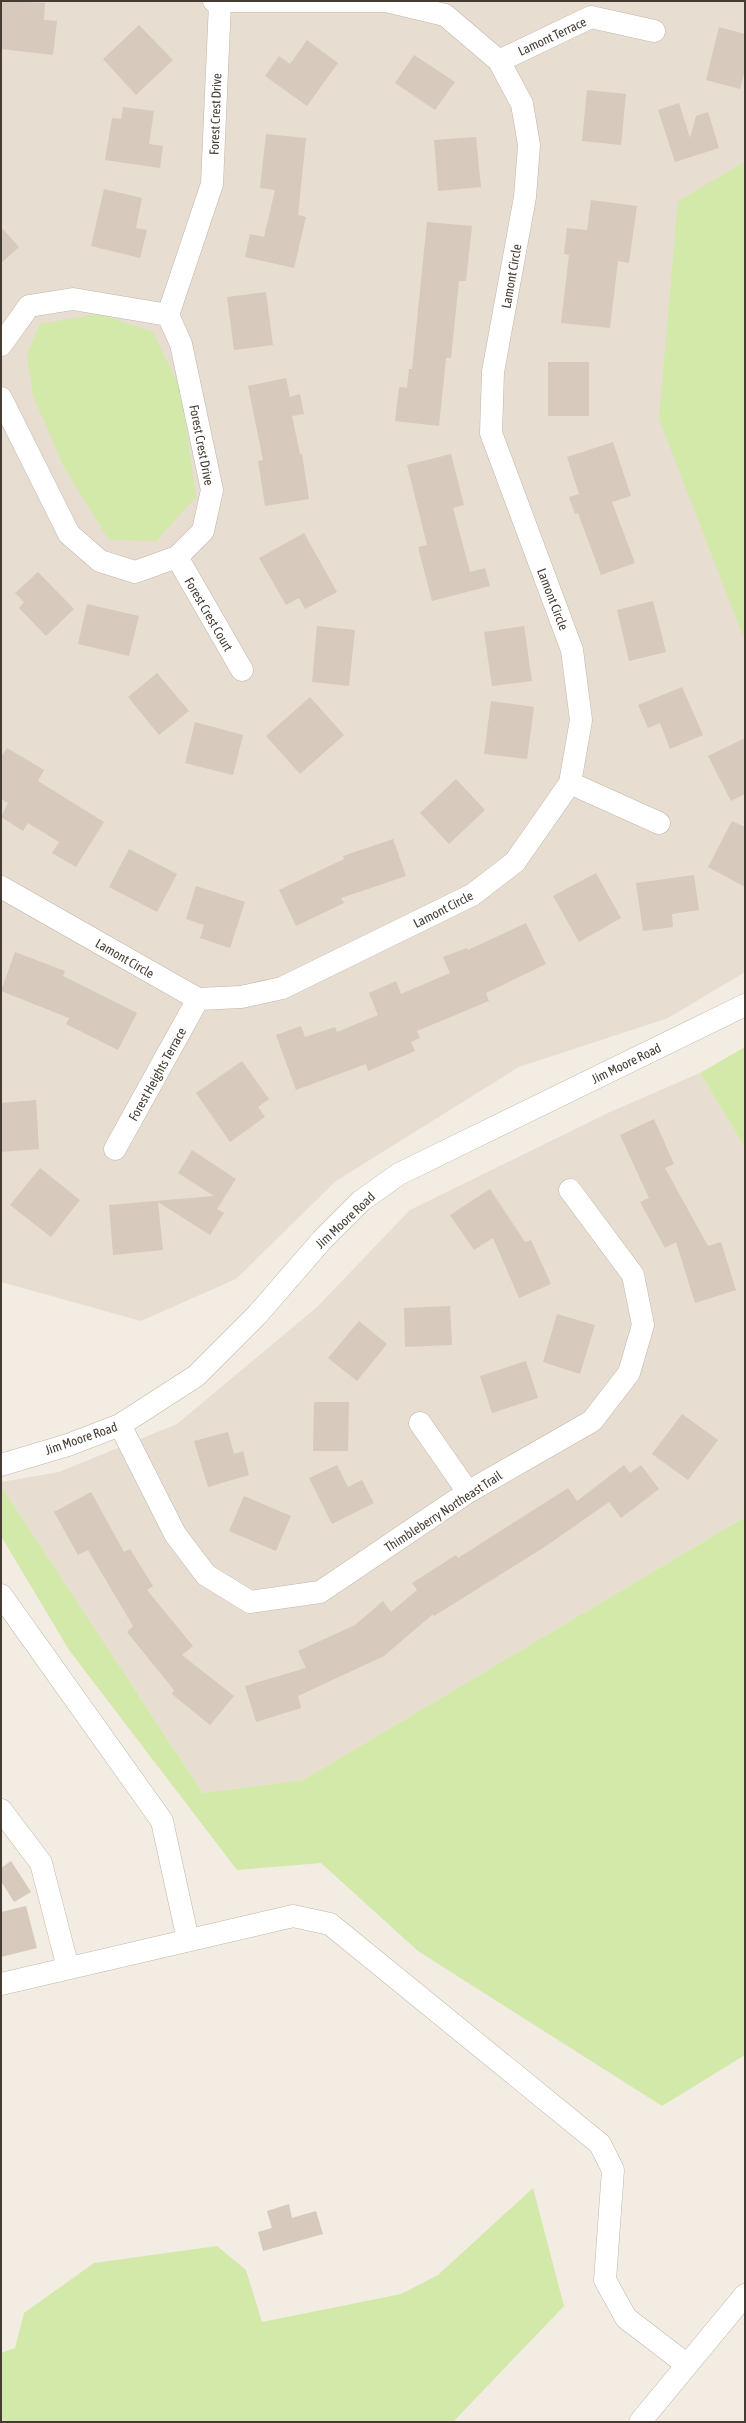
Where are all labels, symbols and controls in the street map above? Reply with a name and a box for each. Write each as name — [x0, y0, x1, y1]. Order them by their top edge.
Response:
street label: Lamont Terrace — [516, 14, 589, 59]
street label: Forest Crest Drive — [207, 73, 224, 155]
street label: Lamont Circle — [498, 243, 525, 309]
street label: Forest Crest Drive — [186, 403, 217, 487]
street label: Lamont Circle — [534, 566, 571, 632]
street label: Forest Crest Court — [181, 575, 236, 654]
street label: Lamont Circle — [411, 888, 476, 931]
street label: Lamont Circle — [93, 936, 157, 981]
street label: Forest Heights Terrace — [126, 1025, 189, 1124]
street label: Jim Moore Road — [589, 1040, 663, 1087]
street label: Jim Moore Road — [313, 1189, 378, 1252]
street label: Jim Moore Road — [43, 1419, 119, 1458]
street label: Thimbleberry Northeast Trail — [382, 1468, 505, 1555]

